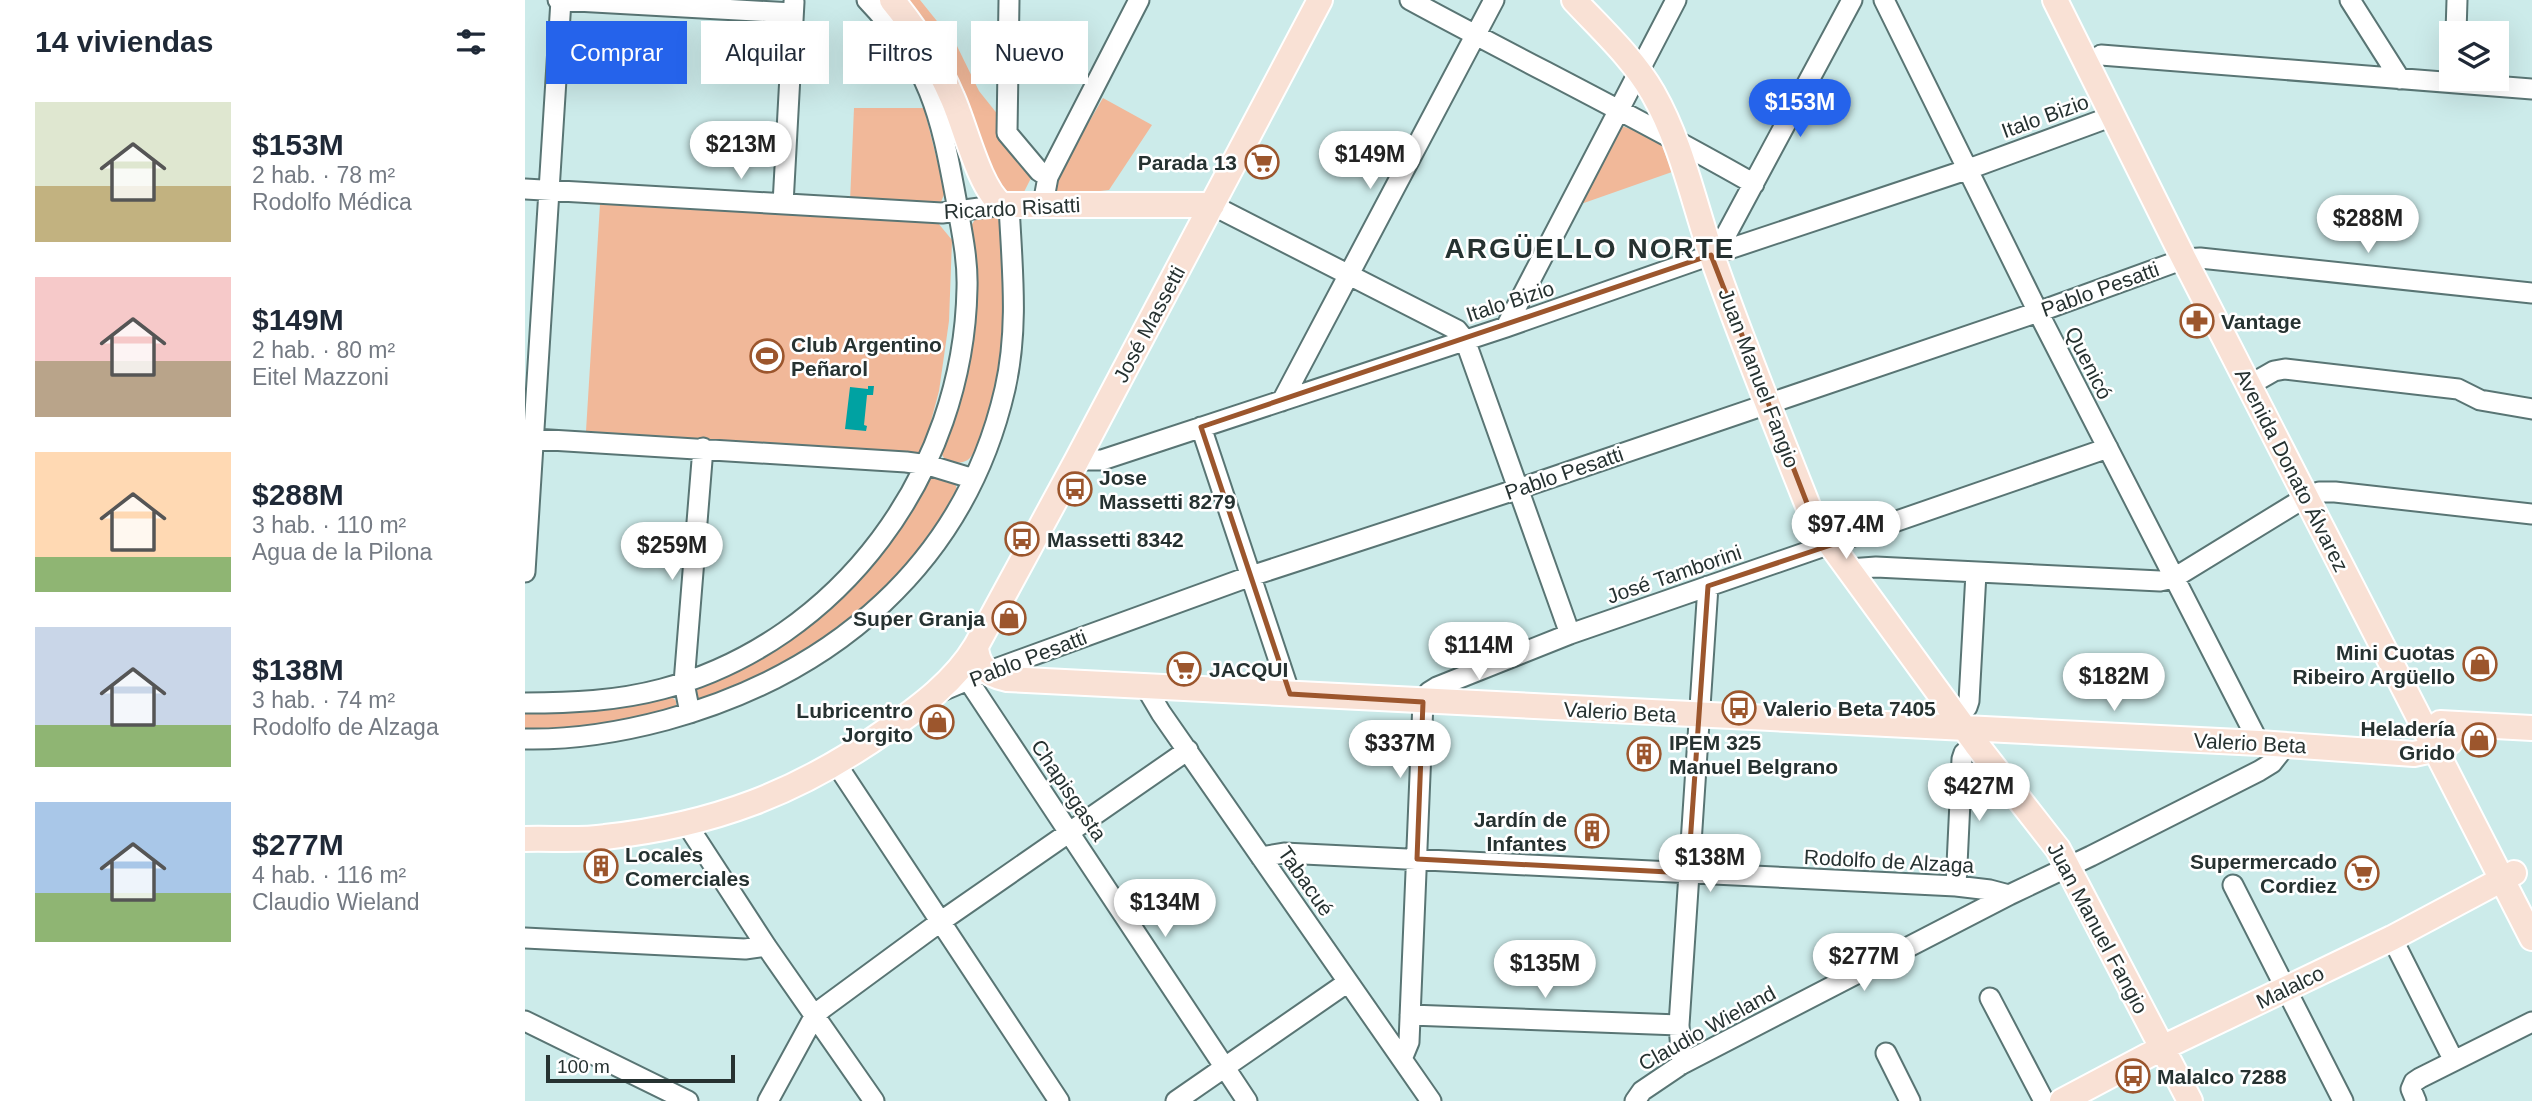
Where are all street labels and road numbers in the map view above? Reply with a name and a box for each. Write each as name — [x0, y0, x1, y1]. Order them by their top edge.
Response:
street label: Italo Bizio — [1998, 90, 2092, 142]
street label: Ricardo Risatti — [943, 193, 1081, 223]
street label: Pablo Pesatti — [2038, 257, 2162, 321]
street label: José Massetti — [1109, 262, 1189, 386]
street label: Italo Bizio — [1463, 276, 1557, 326]
street label: Juan Manuel Fangio — [1714, 285, 1804, 471]
street label: Quenicó — [2061, 323, 2117, 403]
street label: Avenida Donato Álvarez — [2231, 365, 2353, 575]
street label: Pablo Pesatti — [1502, 442, 1626, 504]
street label: José Tamborini — [1604, 540, 1744, 608]
street label: Pablo Pesatti — [966, 625, 1090, 691]
street label: Valerio Beta — [1563, 698, 1677, 726]
street label: Valerio Beta — [2193, 729, 2307, 757]
street label: Chapisgasta — [1027, 735, 1111, 845]
street label: Juan Manuel Fangio — [2043, 839, 2153, 1017]
street label: Tabacué — [1274, 842, 1338, 920]
street label: Rodolfo de Alzaga — [1803, 845, 1975, 877]
street label: Malalco — [2252, 961, 2328, 1013]
street label: Claudio Wieland — [1635, 981, 1779, 1075]

